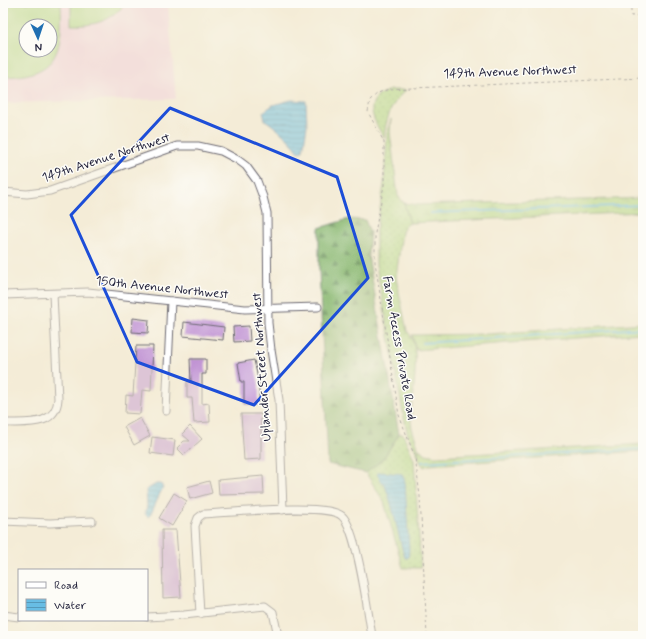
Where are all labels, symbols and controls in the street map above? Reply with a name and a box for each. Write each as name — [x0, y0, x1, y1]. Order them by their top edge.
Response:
north arrow — [18, 18, 58, 58]
text: N — [34, 40, 42, 54]
street label: 149th Avenue Northwest — [443, 61, 577, 83]
street label: 149th Avenue Northwest — [40, 129, 172, 187]
street label: 150th Avenue Northwest — [95, 273, 229, 303]
street label: Farm Access Private Road — [378, 275, 420, 421]
street label: Uplander Street Northwest — [248, 292, 276, 442]
legend — [18, 569, 148, 621]
text: Road — [54, 578, 78, 594]
text: Water — [54, 598, 86, 614]

